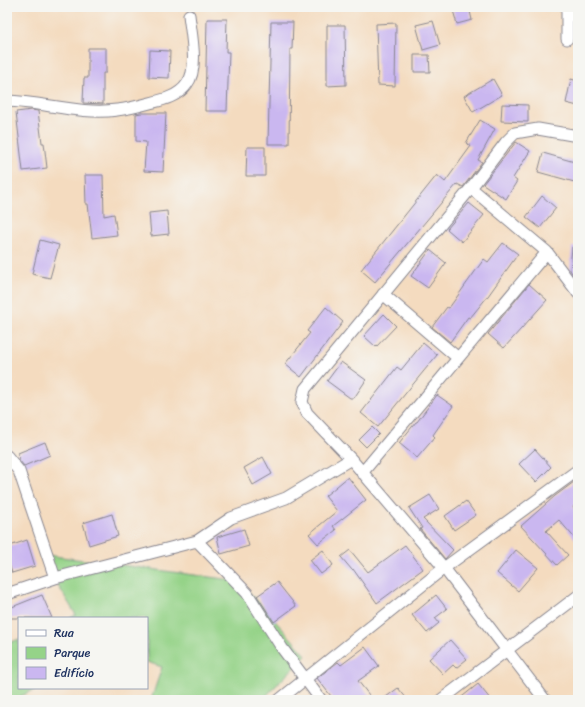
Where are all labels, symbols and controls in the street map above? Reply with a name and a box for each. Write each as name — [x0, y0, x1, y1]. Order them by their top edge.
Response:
legend — [18, 617, 148, 689]
text: Rua — [54, 622, 75, 644]
text: Parque — [54, 642, 91, 664]
text: Edifício — [54, 662, 94, 684]

